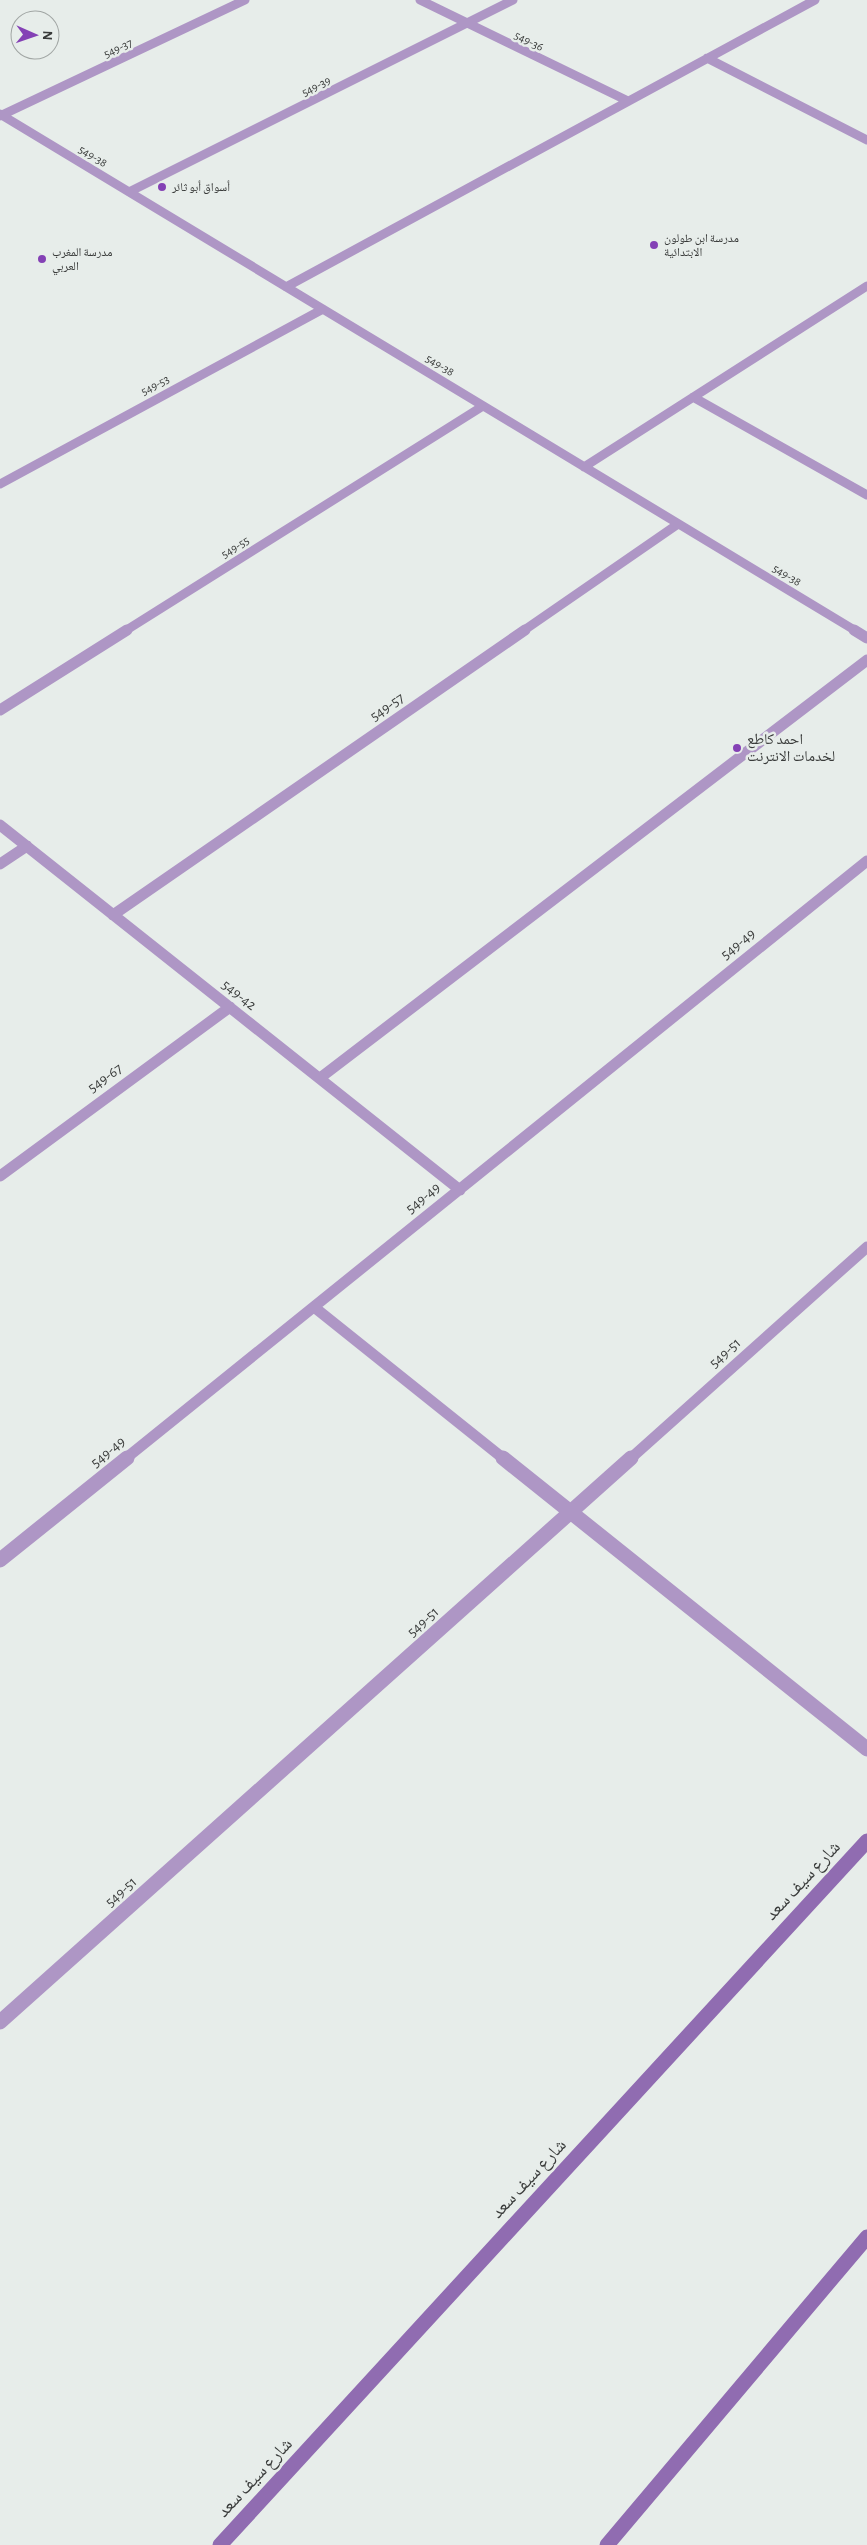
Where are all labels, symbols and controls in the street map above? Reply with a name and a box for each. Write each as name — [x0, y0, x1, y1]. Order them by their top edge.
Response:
north arrow — [10, 10, 60, 60]
street label: 549-36 — [513, 29, 546, 53]
text: N — [40, 30, 54, 41]
street label: 549-37 — [102, 36, 134, 60]
street label: 549-39 — [300, 74, 333, 98]
street label: 549-38 — [77, 143, 110, 169]
place label: أسواق أبو ثائر — [171, 180, 230, 194]
marker: أسواق أبو ثائر — [156, 181, 168, 193]
place label: مدرسة ابن طولون الابتدائية — [664, 232, 739, 259]
marker: مدرسة ابن طولون الابتدائية — [648, 239, 660, 251]
place label: مدرسة المغرب العربي — [52, 246, 113, 276]
marker: مدرسة المغرب العربي — [36, 253, 48, 265]
street label: 549-38 — [424, 352, 457, 378]
street label: 549-53 — [139, 373, 171, 397]
street label: 549-55 — [219, 534, 251, 560]
street label: 549-38 — [771, 562, 804, 588]
street label: 549-57 — [367, 690, 407, 724]
place label: احمد كاطع لخدمات الانترنت — [747, 732, 835, 765]
marker: احمد كاطع لخدمات الانترنت — [731, 742, 743, 754]
street label: 549-49 — [718, 926, 758, 962]
street label: 549-42 — [219, 977, 259, 1013]
street label: 549-67 — [85, 1061, 125, 1095]
street label: 549-49 — [403, 1180, 443, 1216]
street label: 549-51 — [706, 1335, 744, 1371]
street label: 549-49 — [88, 1434, 128, 1470]
street label: 549-51 — [404, 1604, 442, 1640]
street label: شارع سيف سعد — [762, 1838, 845, 1925]
street label: 549-51 — [102, 1874, 140, 1910]
street label: شارع سيف سعد — [488, 2136, 571, 2223]
street label: شارع سيف سعد — [214, 2435, 297, 2522]

